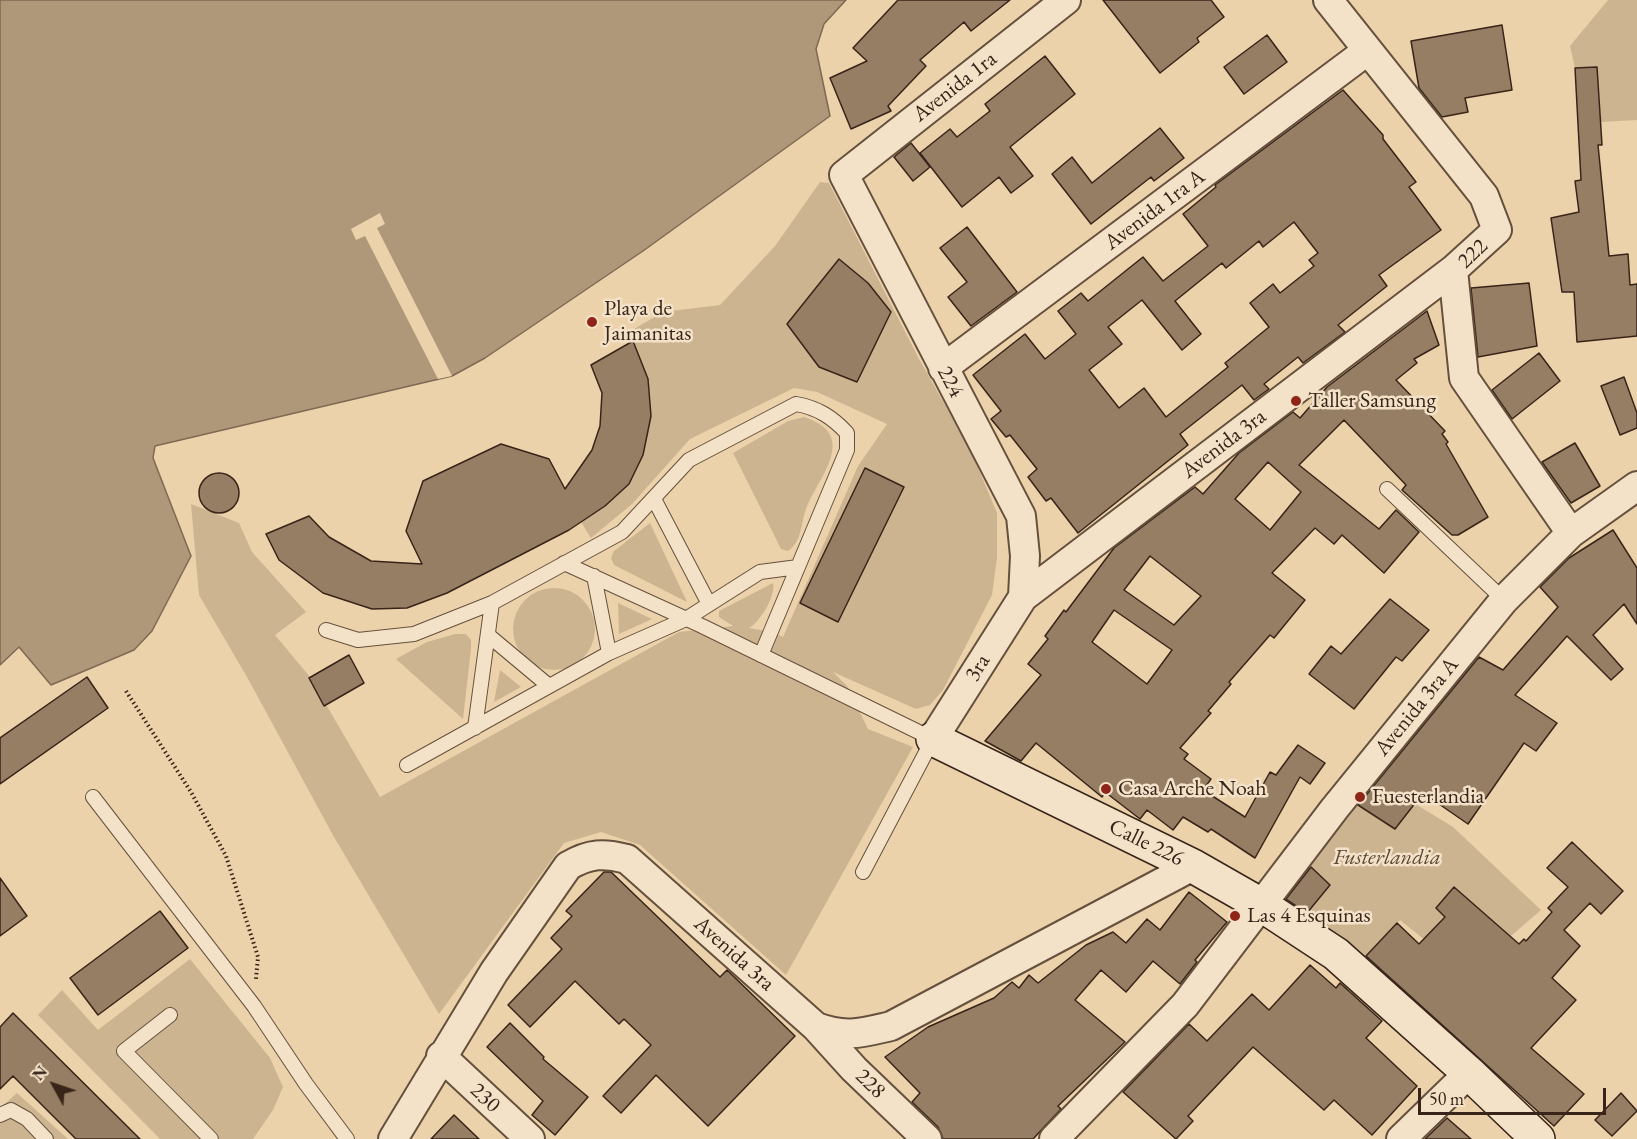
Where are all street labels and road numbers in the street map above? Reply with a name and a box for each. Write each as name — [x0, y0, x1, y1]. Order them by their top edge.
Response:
street label: Avenida 1ra — [908, 46, 1002, 128]
street label: Avenida 1ra A — [1100, 164, 1210, 256]
street label: 222 — [1452, 234, 1494, 274]
street label: 224 — [931, 362, 969, 402]
street label: Avenida 3ra — [1176, 404, 1272, 484]
street label: 3ra — [960, 650, 996, 686]
street label: Avenida 3ra A — [1369, 652, 1465, 762]
street label: Calle 226 — [1104, 814, 1188, 872]
street label: Avenida 3ra — [688, 911, 780, 997]
street label: 228 — [849, 1064, 891, 1104]
street label: 230 — [464, 1078, 506, 1118]

